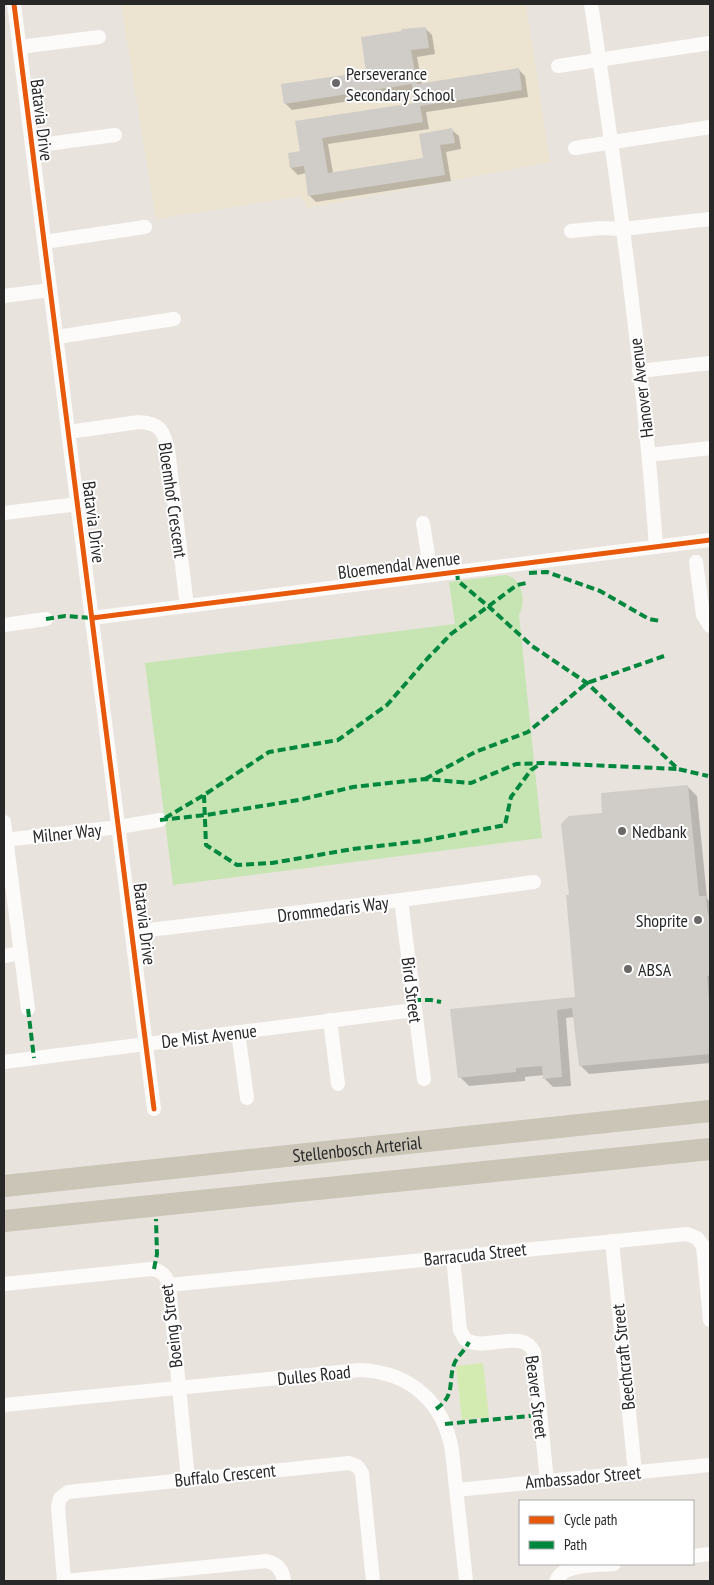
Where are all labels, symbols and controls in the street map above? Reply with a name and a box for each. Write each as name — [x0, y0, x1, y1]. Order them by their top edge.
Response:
place label: Perseverance Secondary School — [346, 62, 455, 106]
marker: Perseverance Secondary School — [330, 77, 342, 89]
street label: Batavia Drive — [26, 78, 58, 162]
street label: Hanover Avenue — [623, 337, 659, 439]
street label: Bloemhof Crescent — [154, 441, 192, 559]
street label: Batavia Drive — [78, 480, 110, 564]
street label: Bloemendal Avenue — [337, 546, 461, 584]
street label: Milner Way — [32, 818, 103, 848]
place label: Nedbank — [632, 820, 687, 843]
marker: Nedbank — [616, 825, 628, 837]
street label: Batavia Drive — [129, 882, 161, 966]
street label: Drommedaris Way — [276, 891, 390, 927]
place label: Shoprite — [636, 909, 688, 932]
marker: Shoprite — [692, 914, 704, 926]
street label: Bird Street — [397, 956, 427, 1024]
place label: ABSA — [638, 958, 672, 981]
marker: ABSA — [622, 963, 634, 975]
street label: De Mist Avenue — [160, 1019, 258, 1053]
street label: Stellenbosch Arterial — [291, 1130, 423, 1167]
street label: Barracuda Street — [423, 1237, 527, 1271]
street label: Boeing Street — [154, 1283, 188, 1369]
street label: Beechcraft Street — [606, 1303, 640, 1411]
street label: Beaver Street — [520, 1354, 554, 1440]
street label: Dulles Road — [276, 1360, 352, 1390]
street label: Buffalo Crescent — [173, 1458, 277, 1492]
street label: Ambassador Street — [524, 1460, 642, 1494]
legend — [519, 1500, 694, 1565]
text: Cycle path — [564, 1510, 617, 1529]
text: Path — [564, 1535, 587, 1554]

